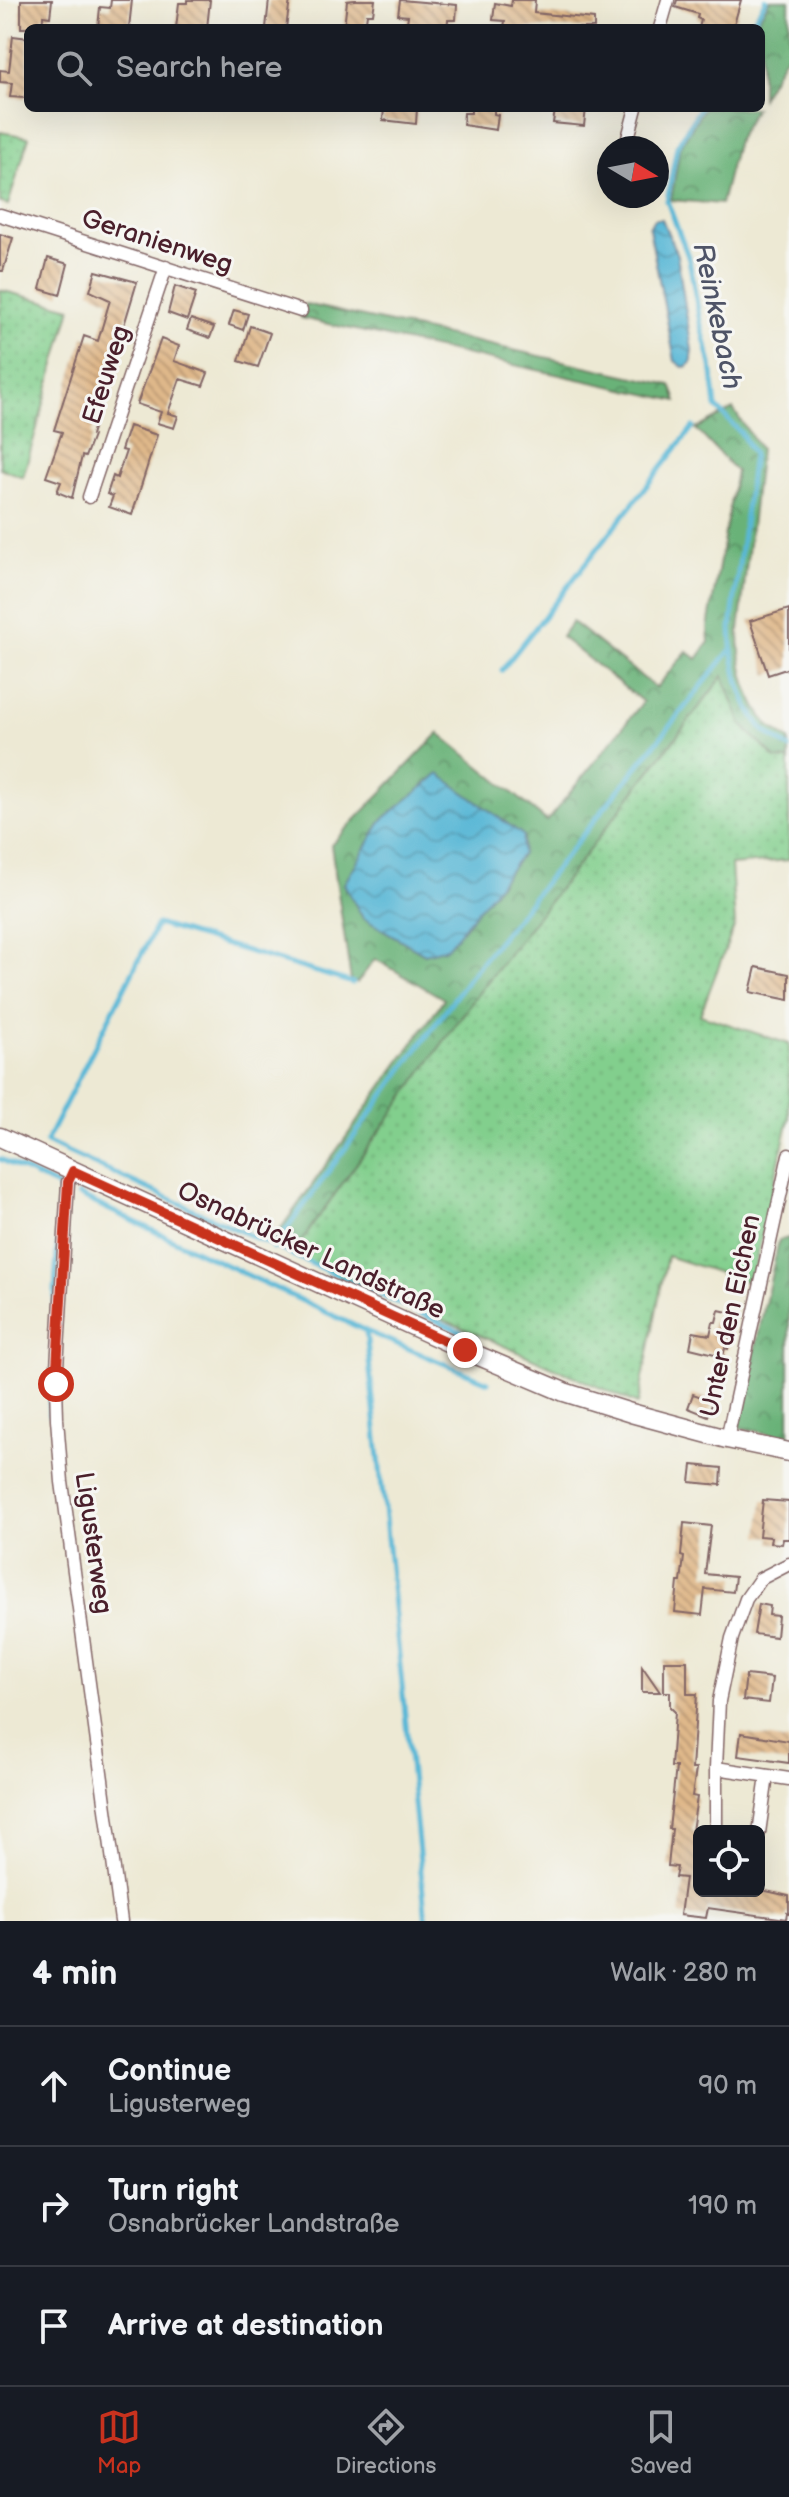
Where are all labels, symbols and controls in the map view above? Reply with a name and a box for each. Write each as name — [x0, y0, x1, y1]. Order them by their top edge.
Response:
search box — [24, 24, 765, 112]
icon: search — [52, 46, 96, 90]
text: Search here — [116, 50, 282, 86]
north arrow — [597, 136, 669, 208]
street label: Geranienweg — [78, 203, 236, 281]
water label: Reinkebach — [685, 240, 749, 392]
street label: Efeuweg — [77, 322, 137, 428]
street label: Osnabrücker Landstraße — [172, 1175, 450, 1327]
street label: Unter den Eichen — [694, 1212, 768, 1420]
route end — [447, 1332, 483, 1368]
route start — [38, 1366, 74, 1402]
street label: Ligusterweg — [68, 1470, 118, 1616]
map controls — [693, 1825, 765, 1897]
button: locate — [693, 1825, 765, 1897]
text: 4 min — [32, 1953, 118, 1994]
text: Walk · 280 m — [610, 1958, 757, 1989]
text: Continue — [108, 2053, 231, 2089]
icon: ahead — [32, 2064, 76, 2108]
text: 90 m — [698, 2071, 757, 2102]
text: Ligusterweg — [108, 2089, 251, 2120]
text: Turn right — [108, 2173, 239, 2209]
icon: right — [32, 2184, 76, 2228]
text: 190 m — [688, 2191, 757, 2222]
text: Osnabrücker Landstraße — [108, 2209, 400, 2240]
icon: arrive — [32, 2304, 76, 2348]
text: Arrive at destination — [108, 2308, 384, 2344]
tab: Map — [97, 2405, 141, 2480]
tab: Directions — [335, 2405, 436, 2480]
tab: Saved — [630, 2405, 692, 2480]

